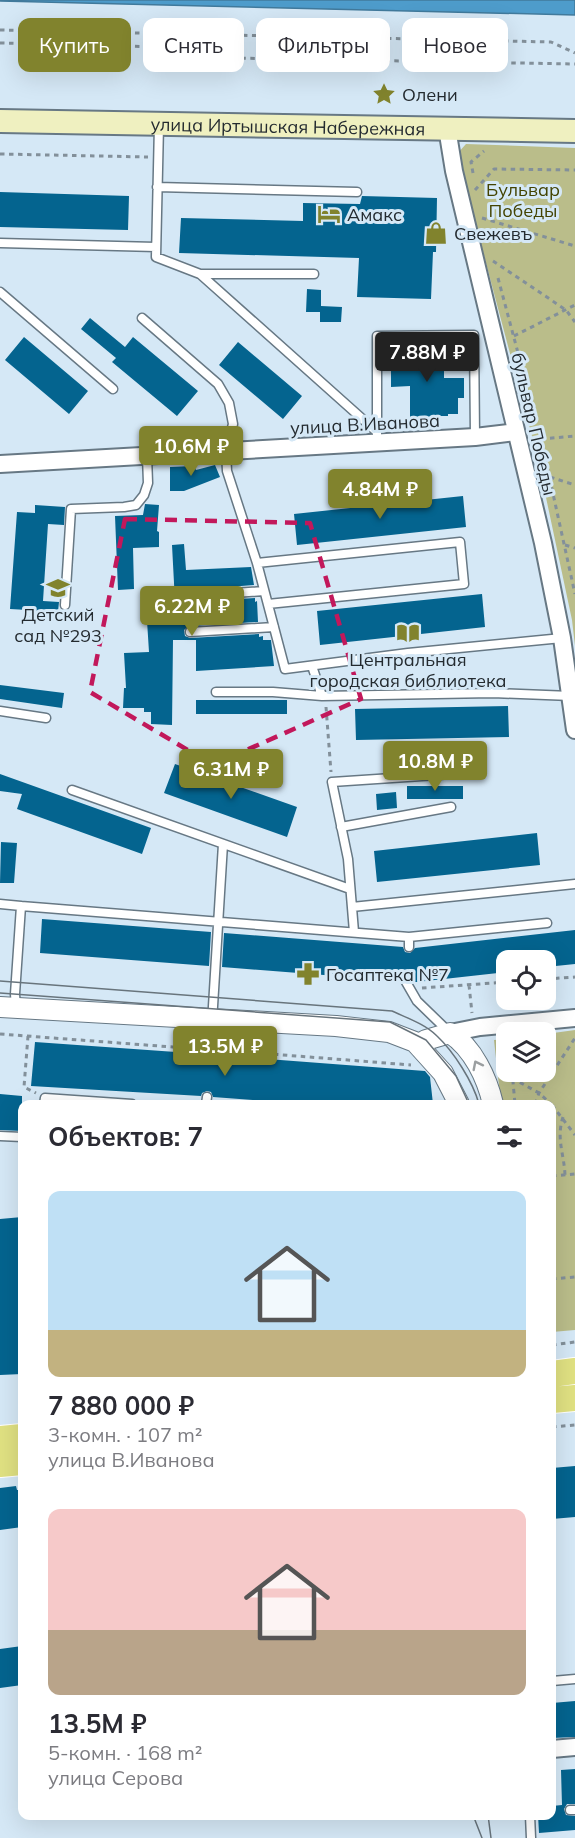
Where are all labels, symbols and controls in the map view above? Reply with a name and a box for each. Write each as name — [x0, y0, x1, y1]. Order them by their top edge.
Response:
chip: Купить — [18, 18, 131, 72]
chip: Снять — [143, 18, 244, 72]
chip: Фильтры — [256, 18, 390, 72]
chip: Новое — [402, 18, 508, 72]
place icon: Олени — [371, 81, 397, 107]
place label: Олени — [402, 83, 458, 106]
street label: улица Иртышская Набережная — [150, 112, 425, 140]
park label: Бульвар Победы — [486, 178, 560, 222]
hotel icon: Амакс — [316, 201, 342, 227]
place label: Амакс — [347, 203, 402, 226]
shop icon: Свежевъ — [423, 220, 449, 246]
place label: Свежевъ — [454, 222, 532, 245]
pin: 7.88M ₽ — [372, 332, 482, 383]
text: 7.88M ₽ — [389, 339, 465, 364]
street label: бульвар Победы — [506, 350, 562, 498]
street label: улица В.Иванова — [289, 409, 441, 439]
pin: 10.6M ₽ — [136, 426, 246, 477]
text: 10.6M ₽ — [153, 433, 229, 458]
pin: 4.84M ₽ — [325, 469, 435, 520]
text: 4.84M ₽ — [342, 476, 418, 501]
school or university icon: Детский сад №293 — [45, 575, 71, 601]
pin: 6.22M ₽ — [137, 586, 247, 637]
text: 6.22M ₽ — [154, 593, 230, 618]
place label: Детский сад №293 — [14, 603, 102, 647]
library icon: Центральная городская библиотека — [395, 620, 421, 646]
place label: Центральная городская библиотека — [309, 648, 507, 692]
pin: 10.8M ₽ — [380, 741, 490, 792]
text: 10.8M ₽ — [397, 748, 473, 773]
pin: 6.31M ₽ — [176, 749, 286, 800]
text: 6.31M ₽ — [193, 756, 269, 781]
map controls — [496, 950, 556, 1082]
button: locate — [496, 950, 556, 1010]
pharmacy icon: Госаптека №7 — [295, 961, 321, 987]
place label: Госаптека №7 — [326, 963, 449, 986]
button: layers — [496, 1022, 556, 1082]
pin: 13.5M ₽ — [170, 1026, 280, 1077]
text: 13.5M ₽ — [187, 1033, 263, 1058]
one-way arrow — [472, 1060, 484, 1071]
text: Объектов: 7 — [48, 1120, 203, 1153]
icon: filters — [493, 1120, 526, 1153]
icon: home — [233, 1230, 341, 1338]
text: 7 880 000 ₽ — [48, 1389, 194, 1422]
text: 3-комн. · 107 m² — [48, 1422, 202, 1447]
text: улица В.Иванова — [48, 1447, 215, 1472]
icon: home — [233, 1548, 341, 1656]
text: 13.5M ₽ — [48, 1707, 147, 1740]
text: 5-комн. · 168 m² — [48, 1740, 202, 1765]
text: улица Серова — [48, 1765, 183, 1790]

